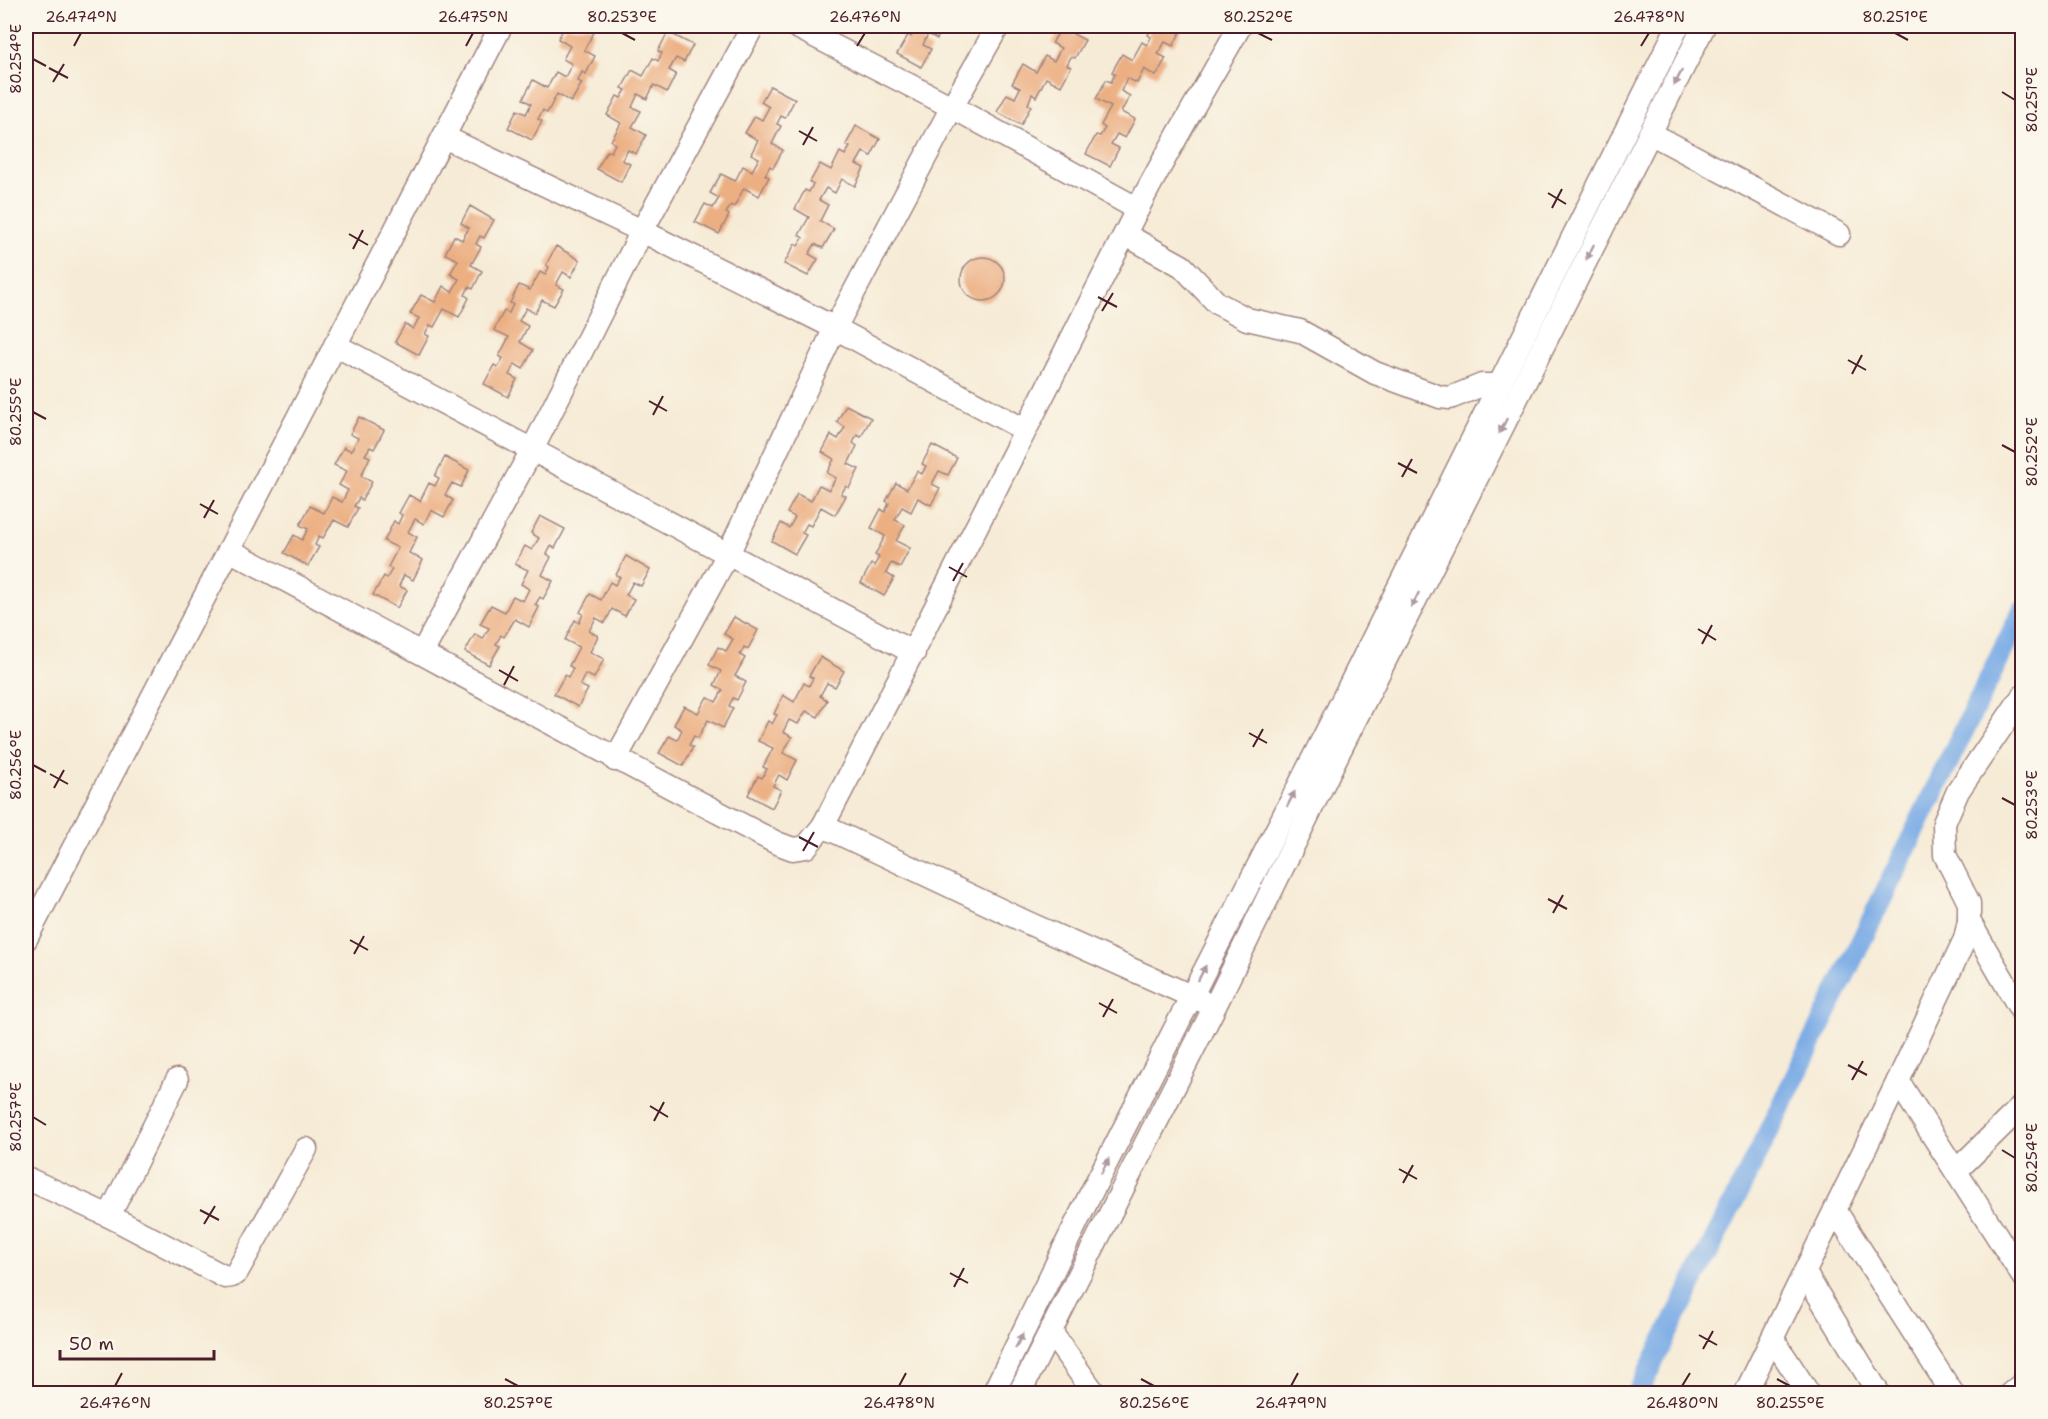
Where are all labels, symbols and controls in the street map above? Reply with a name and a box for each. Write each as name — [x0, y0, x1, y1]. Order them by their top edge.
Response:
text: 26.474°N — [45, 7, 117, 27]
text: 26.475°N — [438, 7, 508, 27]
text: 80.253°E — [587, 7, 657, 27]
text: 26.476°N — [829, 7, 901, 27]
text: 80.252°E — [1223, 7, 1293, 27]
text: 26.478°N — [1613, 7, 1685, 27]
text: 80.251°E — [1862, 7, 1928, 27]
text: 80.254°E — [6, 24, 26, 94]
text: 80.251°E — [2022, 67, 2042, 133]
one-way arrow — [1673, 69, 1683, 86]
one-way arrow — [1585, 244, 1595, 261]
text: 80.255°E — [6, 378, 26, 446]
text: 80.252°E — [2022, 417, 2042, 487]
one-way arrow — [1498, 418, 1507, 435]
one-way arrow — [1411, 592, 1420, 609]
text: 80.256°E — [6, 730, 26, 800]
text: 80.253°E — [2022, 770, 2042, 840]
one-way arrow — [1286, 791, 1296, 808]
one-way arrow — [1197, 964, 1207, 981]
text: 80.257°E — [6, 1082, 26, 1152]
text: 80.254°E — [2022, 1123, 2042, 1193]
one-way arrow — [1100, 1157, 1109, 1174]
scale bar — [60, 1323, 214, 1361]
text: 50 m — [69, 1332, 114, 1356]
one-way arrow — [1014, 1332, 1024, 1350]
text: 26.476°N — [79, 1393, 151, 1413]
text: 80.257°E — [483, 1393, 553, 1413]
text: 26.478°N — [863, 1393, 935, 1413]
text: 80.256°E — [1119, 1393, 1189, 1413]
text: 26.479°N — [1255, 1393, 1327, 1413]
text: 26.480°N — [1646, 1393, 1718, 1413]
text: 80.255°E — [1756, 1393, 1824, 1413]

